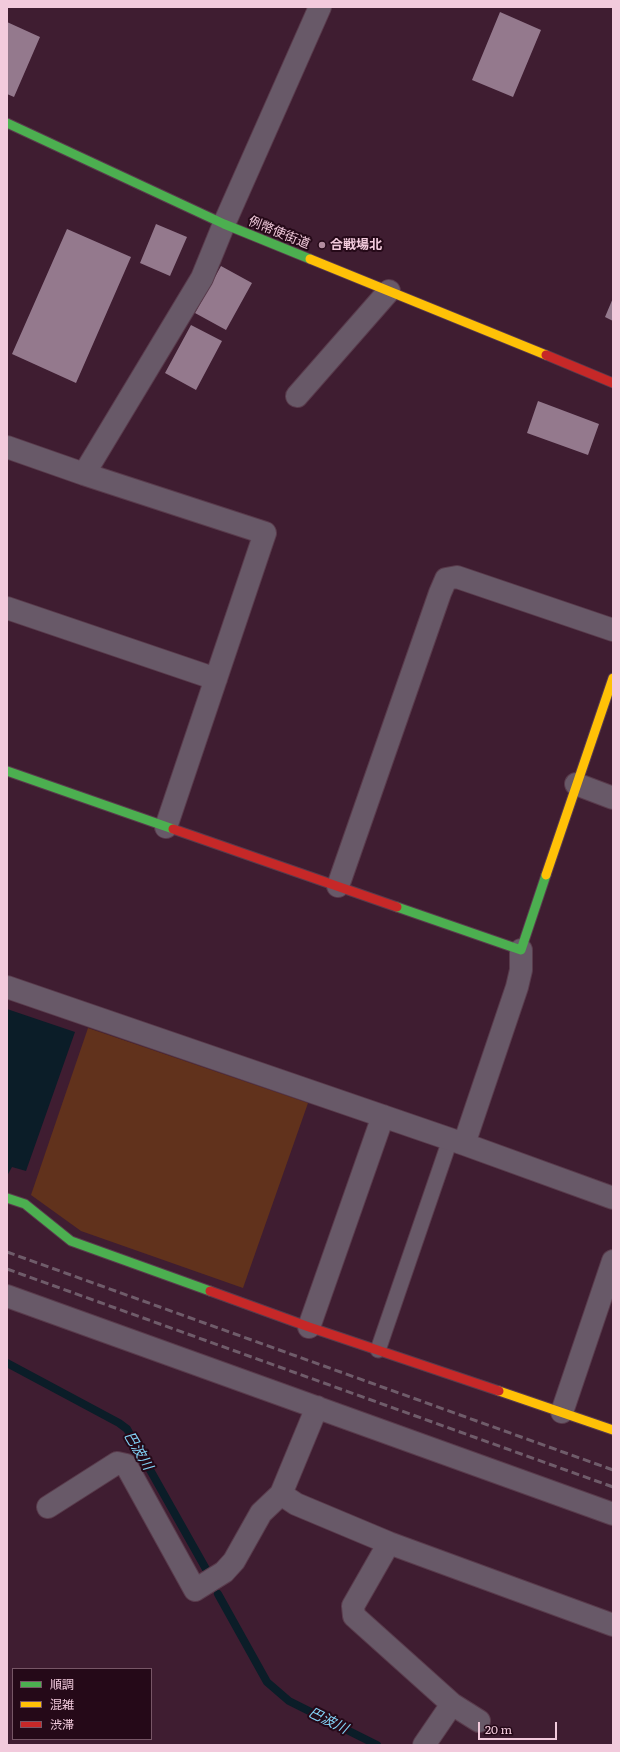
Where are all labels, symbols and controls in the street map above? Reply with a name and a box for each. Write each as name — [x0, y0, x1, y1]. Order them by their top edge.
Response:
street label: 例幣使街道 — [246, 214, 312, 252]
place label: 合戦場北 — [330, 237, 382, 253]
marker: 合戦場北 — [317, 240, 327, 250]
water label: 巴波川 — [120, 1429, 156, 1473]
legend — [12, 1668, 152, 1740]
text: 順調 — [50, 1675, 74, 1693]
text: 混雑 — [50, 1695, 74, 1713]
water label: 巴波川 — [305, 1704, 351, 1738]
scale bar — [480, 1714, 559, 1740]
text: 渋滞 — [50, 1715, 74, 1733]
text: 20 m — [485, 1720, 512, 1738]

